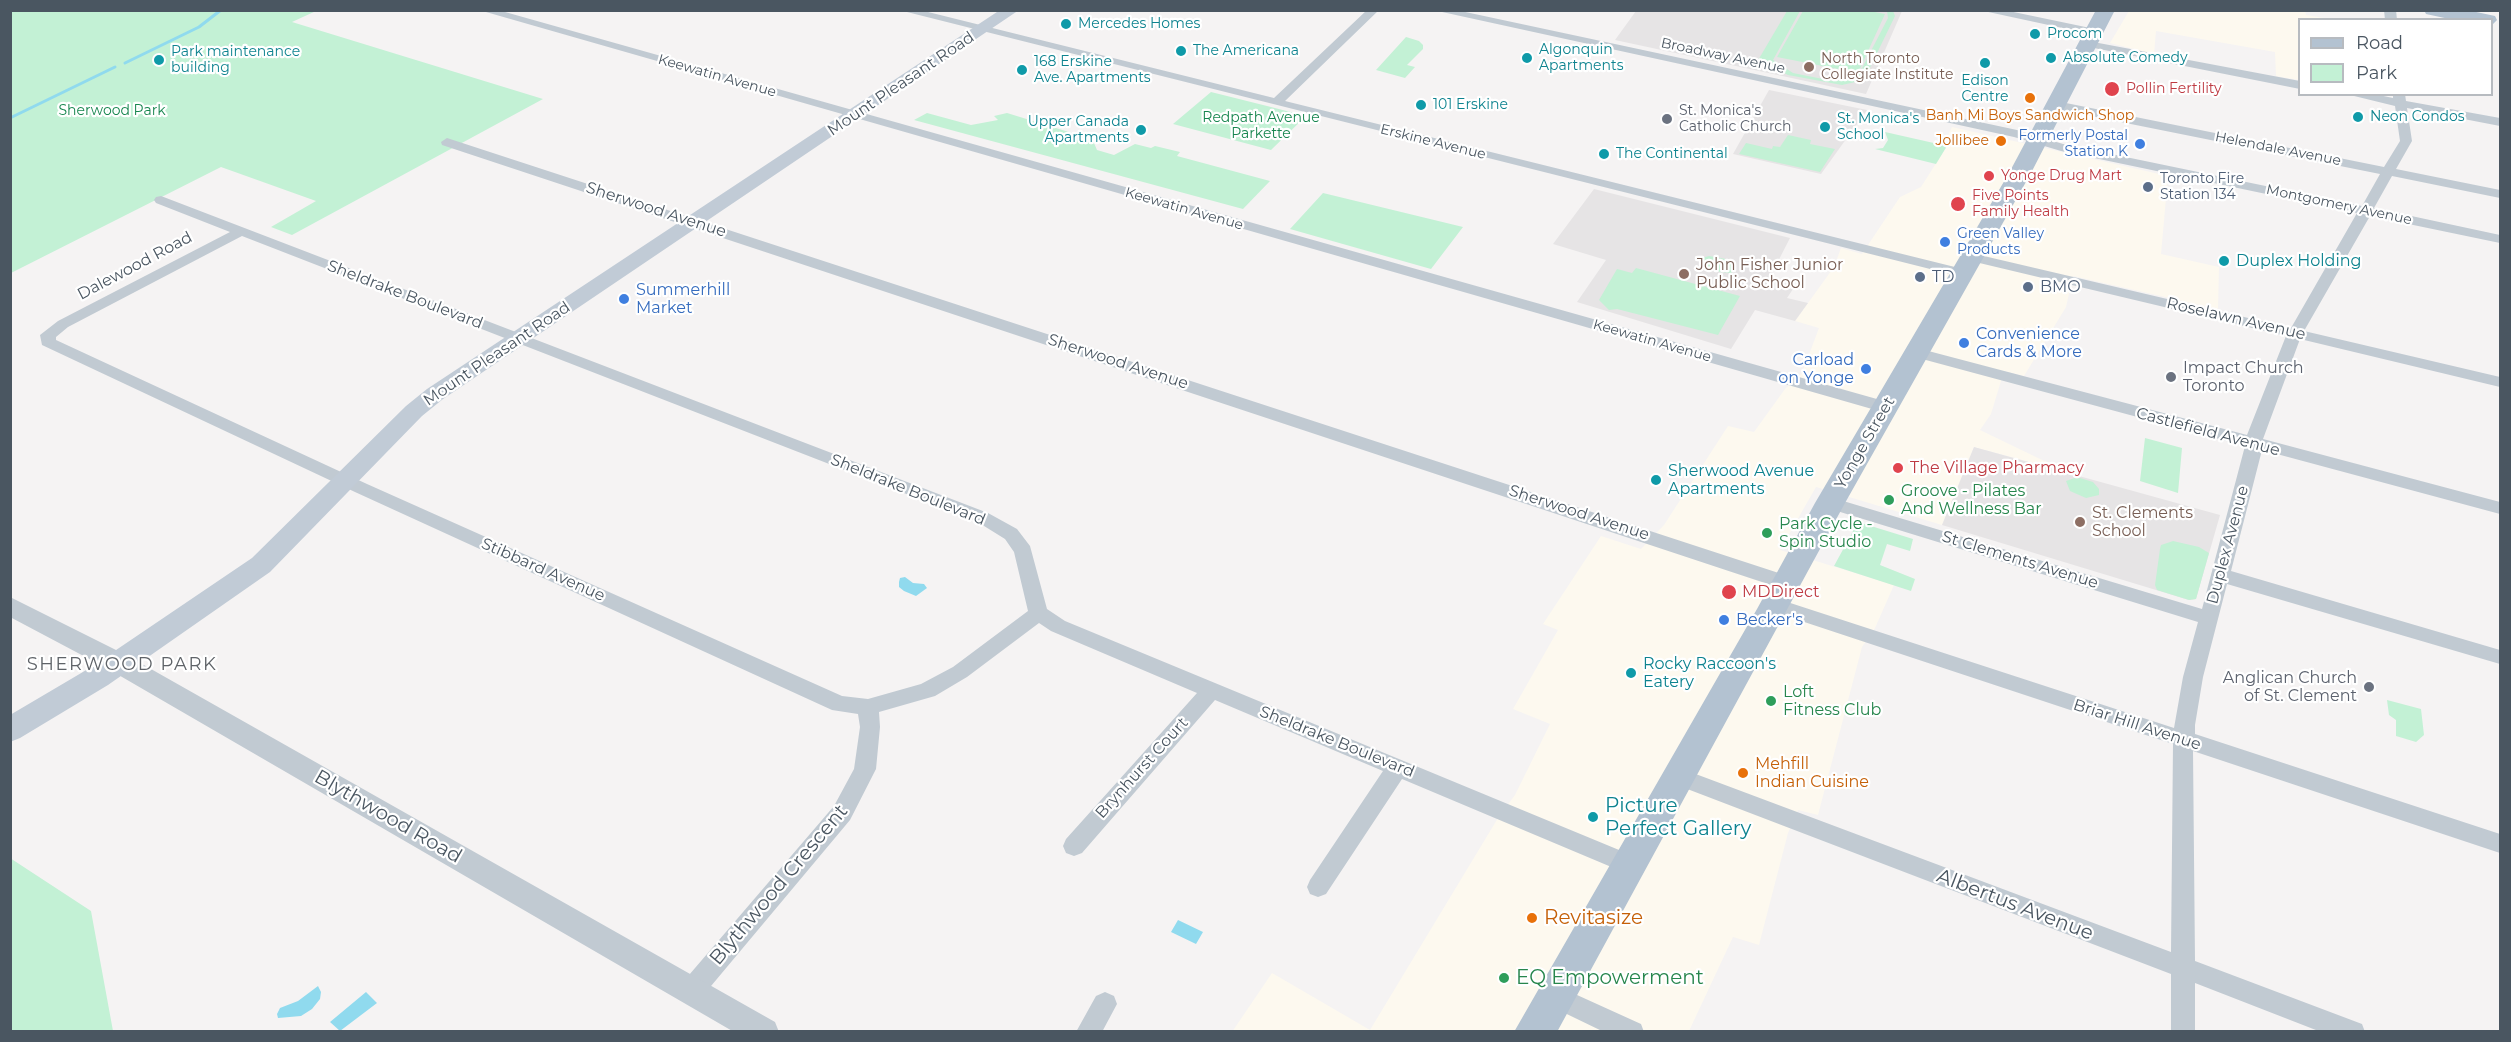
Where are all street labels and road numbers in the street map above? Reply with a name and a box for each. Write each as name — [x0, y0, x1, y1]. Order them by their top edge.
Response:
street label: Mount Pleasant Road — [824, 28, 978, 140]
street label: Broadway Avenue — [1659, 35, 1787, 77]
street label: Keewatin Avenue — [656, 51, 778, 101]
street label: Erskine Avenue — [1378, 121, 1488, 163]
street label: Helendale Avenue — [2214, 129, 2342, 169]
street label: Sherwood Avenue — [583, 178, 729, 242]
street label: Montgomery Avenue — [2265, 181, 2413, 229]
street label: Keewatin Avenue — [1123, 184, 1245, 234]
street label: Dalewood Road — [74, 228, 196, 304]
street label: Sheldrake Boulevard — [324, 256, 486, 334]
street label: Roselawn Avenue — [2165, 294, 2307, 344]
street label: Mount Pleasant Road — [420, 298, 574, 410]
street label: Keewatin Avenue — [1591, 316, 1713, 366]
street label: Sherwood Avenue — [1045, 330, 1191, 394]
street label: Yonge Street — [1831, 393, 1899, 493]
street label: Castlefield Avenue — [2134, 404, 2282, 460]
street label: Sheldrake Boulevard — [828, 450, 988, 530]
street label: Sherwood Avenue — [1506, 481, 1652, 545]
street label: Duplex Avenue — [2203, 484, 2253, 606]
street label: St Clements Avenue — [1940, 527, 2100, 593]
street label: Stibbard Avenue — [478, 534, 608, 606]
street label: Briar Hill Avenue — [2071, 695, 2203, 755]
street label: Sheldrake Boulevard — [1257, 702, 1417, 782]
street label: Brynhurst Court — [1092, 714, 1192, 822]
street label: Blythwood Road — [310, 765, 466, 869]
street label: Blythwood Crescent — [705, 800, 853, 970]
street label: Albertus Avenue — [1933, 864, 2097, 946]

